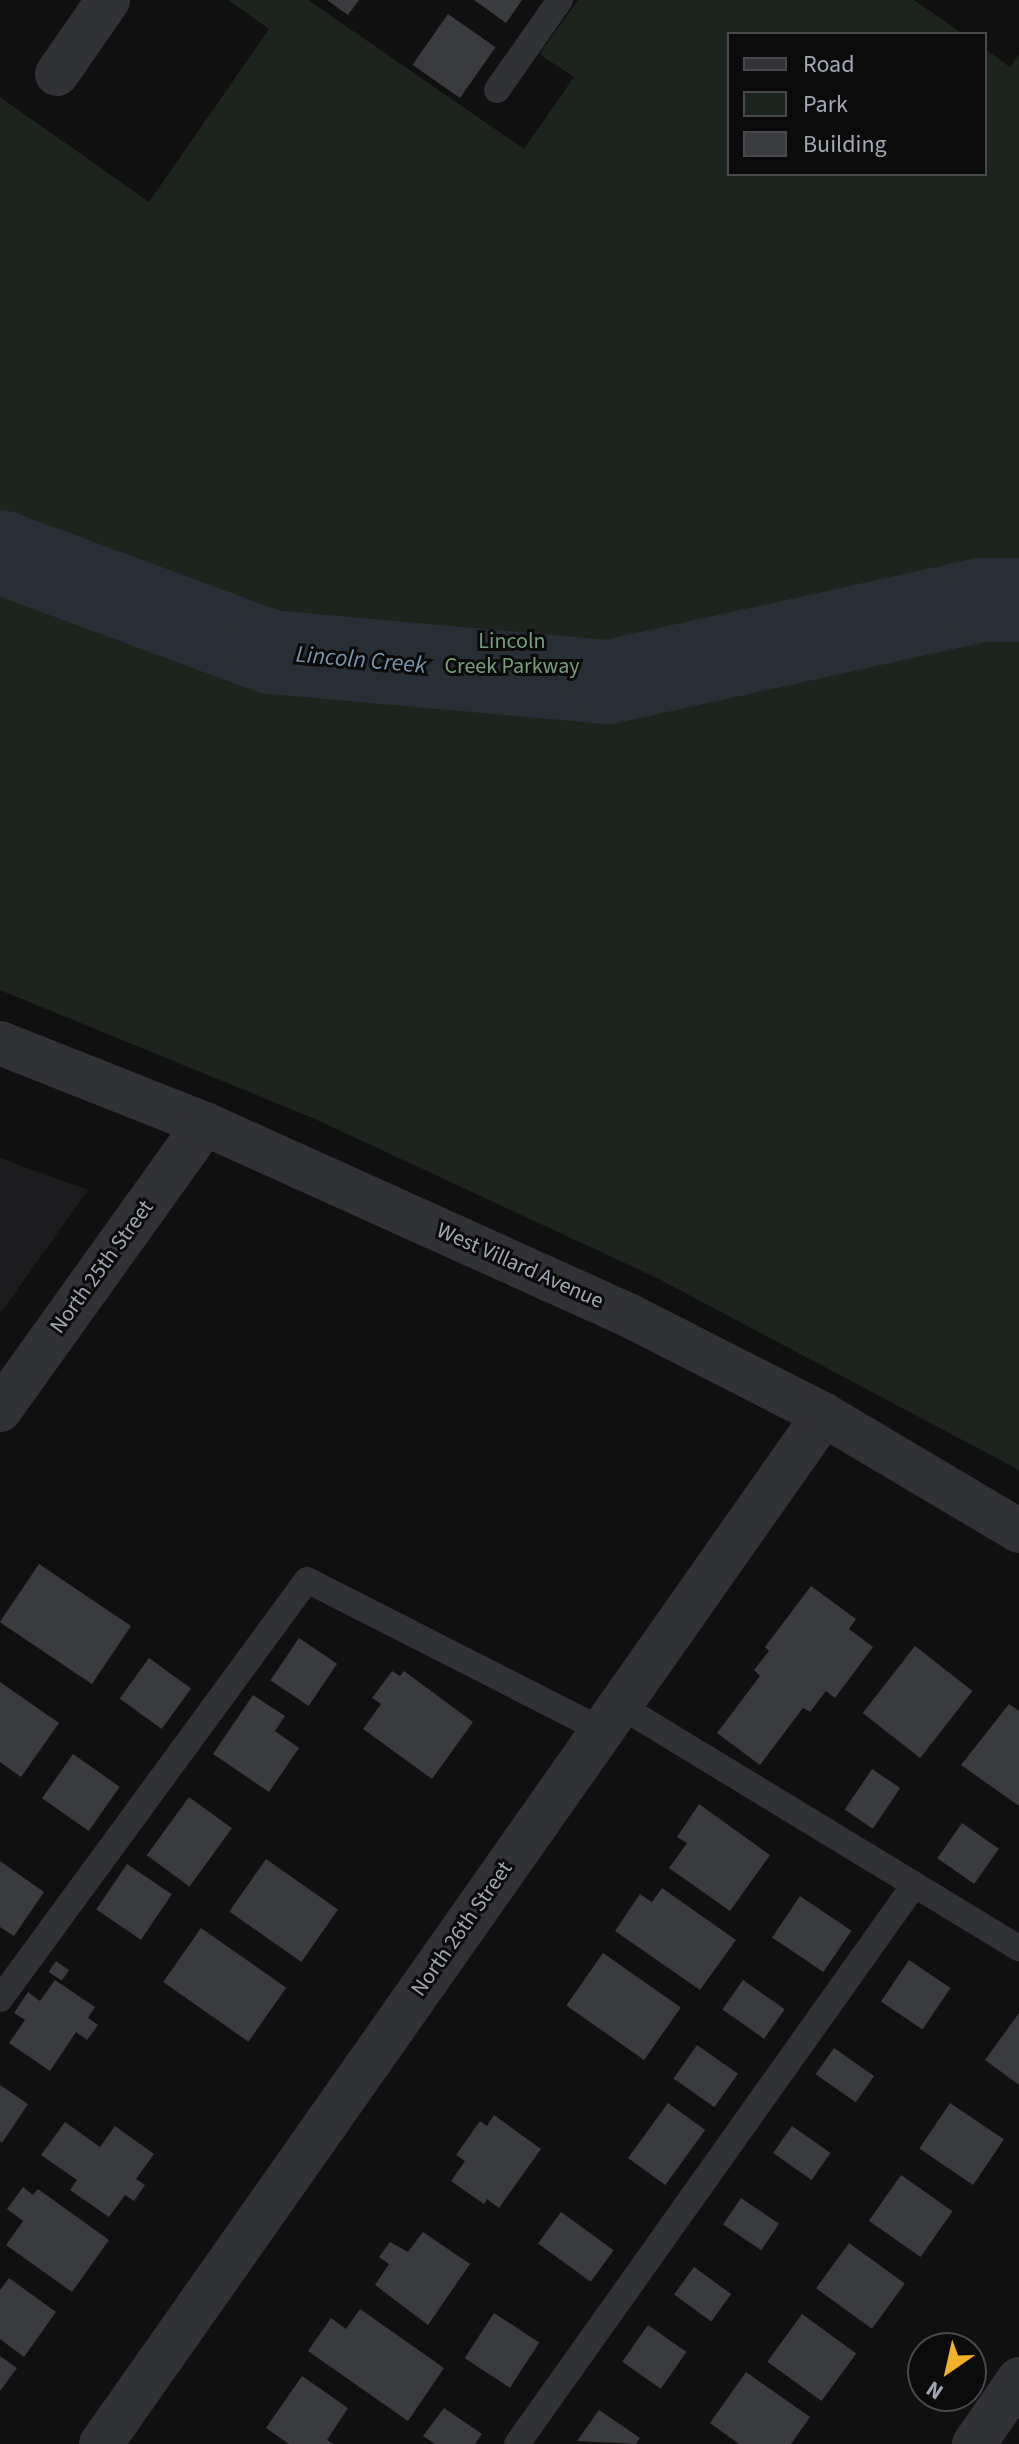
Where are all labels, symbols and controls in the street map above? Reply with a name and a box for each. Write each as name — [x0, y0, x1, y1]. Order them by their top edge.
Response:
legend — [727, 32, 987, 176]
text: Road — [803, 47, 855, 82]
text: Park — [803, 87, 848, 122]
text: Building — [803, 127, 887, 162]
park label: Lincoln Creek Parkway — [444, 628, 580, 680]
water label: Lincoln Creek — [295, 640, 427, 680]
street label: North 25th Street — [45, 1195, 159, 1339]
street label: West Villard Avenue — [433, 1217, 607, 1315]
street label: North 26th Street — [406, 1857, 518, 2001]
north arrow — [907, 2332, 987, 2412]
text: N — [920, 2373, 950, 2408]

